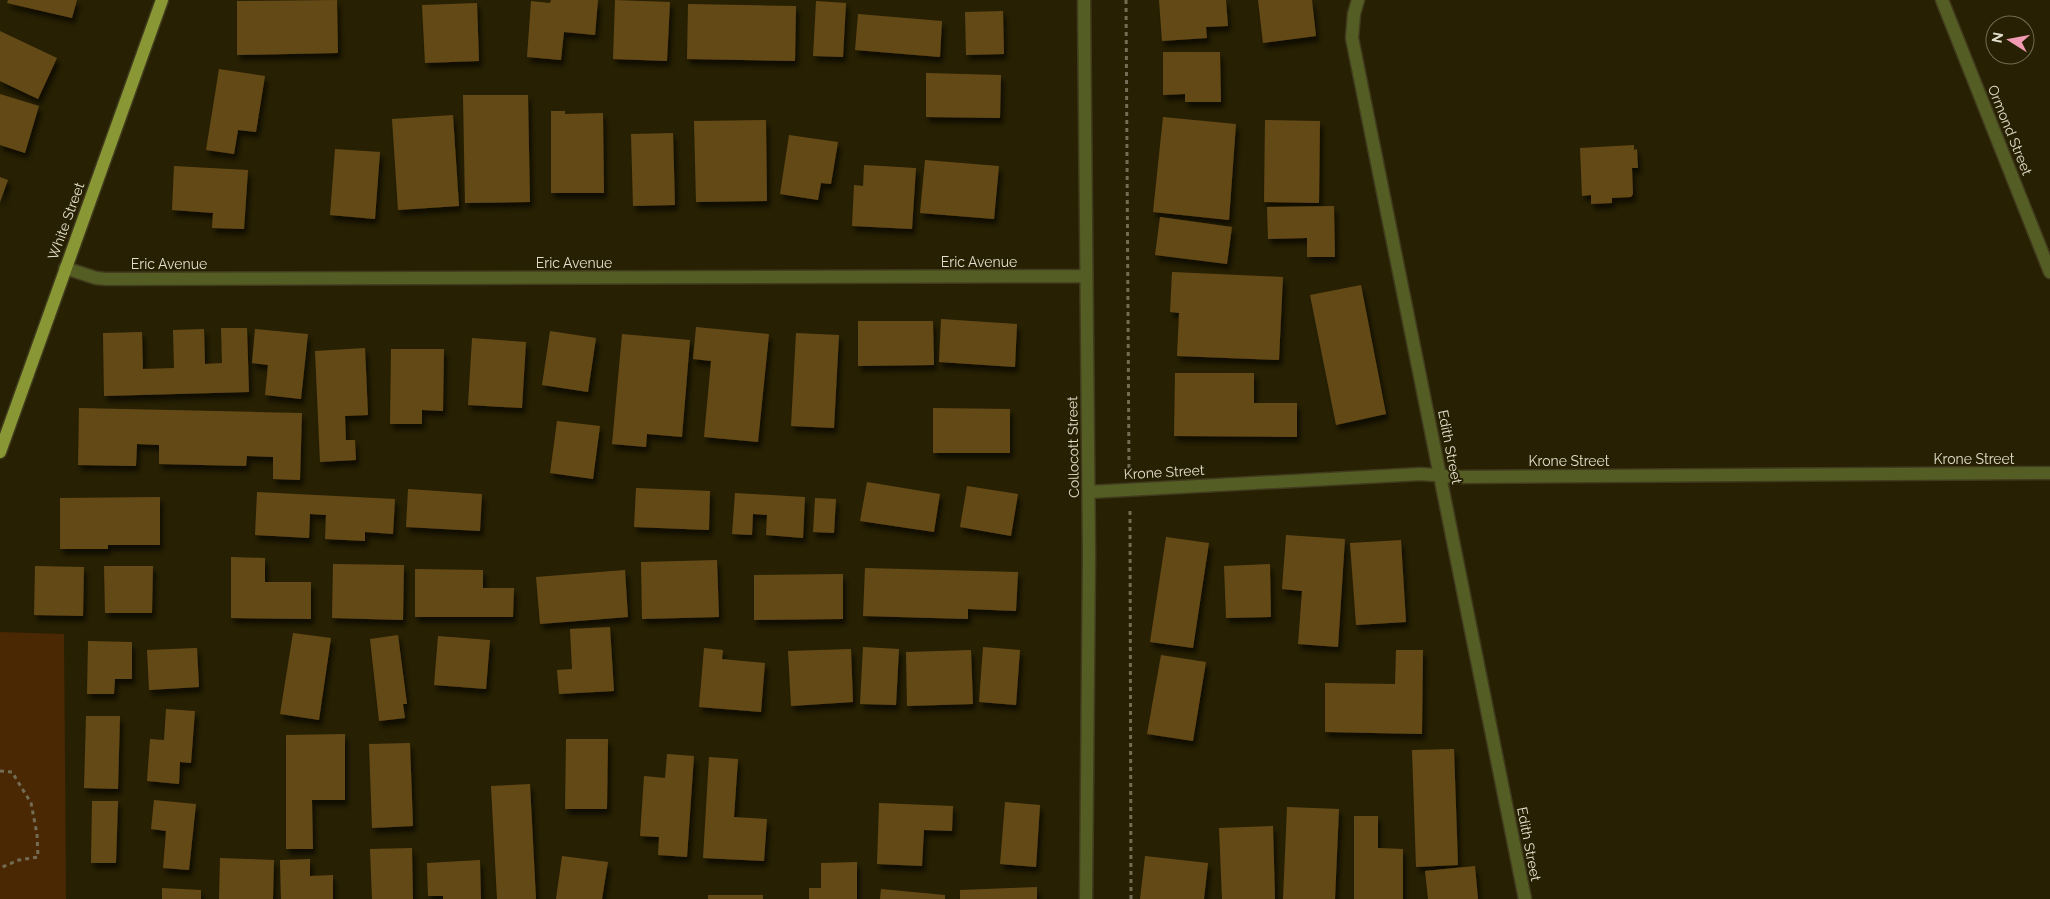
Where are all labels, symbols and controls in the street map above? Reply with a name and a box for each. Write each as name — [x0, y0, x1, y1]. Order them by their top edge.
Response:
north arrow — [1985, 15, 2035, 65]
text: N — [1988, 31, 2006, 44]
street label: Ormond Street — [1985, 83, 2035, 178]
street label: White Street — [45, 180, 87, 262]
street label: Eric Avenue — [941, 254, 1017, 270]
street label: Eric Avenue — [536, 255, 612, 271]
street label: Eric Avenue — [131, 256, 207, 272]
street label: Collocott Street — [1064, 396, 1082, 498]
street label: Edith Street — [1435, 409, 1465, 486]
street label: Krone Street — [1934, 451, 2015, 467]
street label: Krone Street — [1529, 453, 1610, 469]
street label: Krone Street — [1123, 462, 1205, 482]
street label: Edith Street — [1514, 806, 1544, 883]

